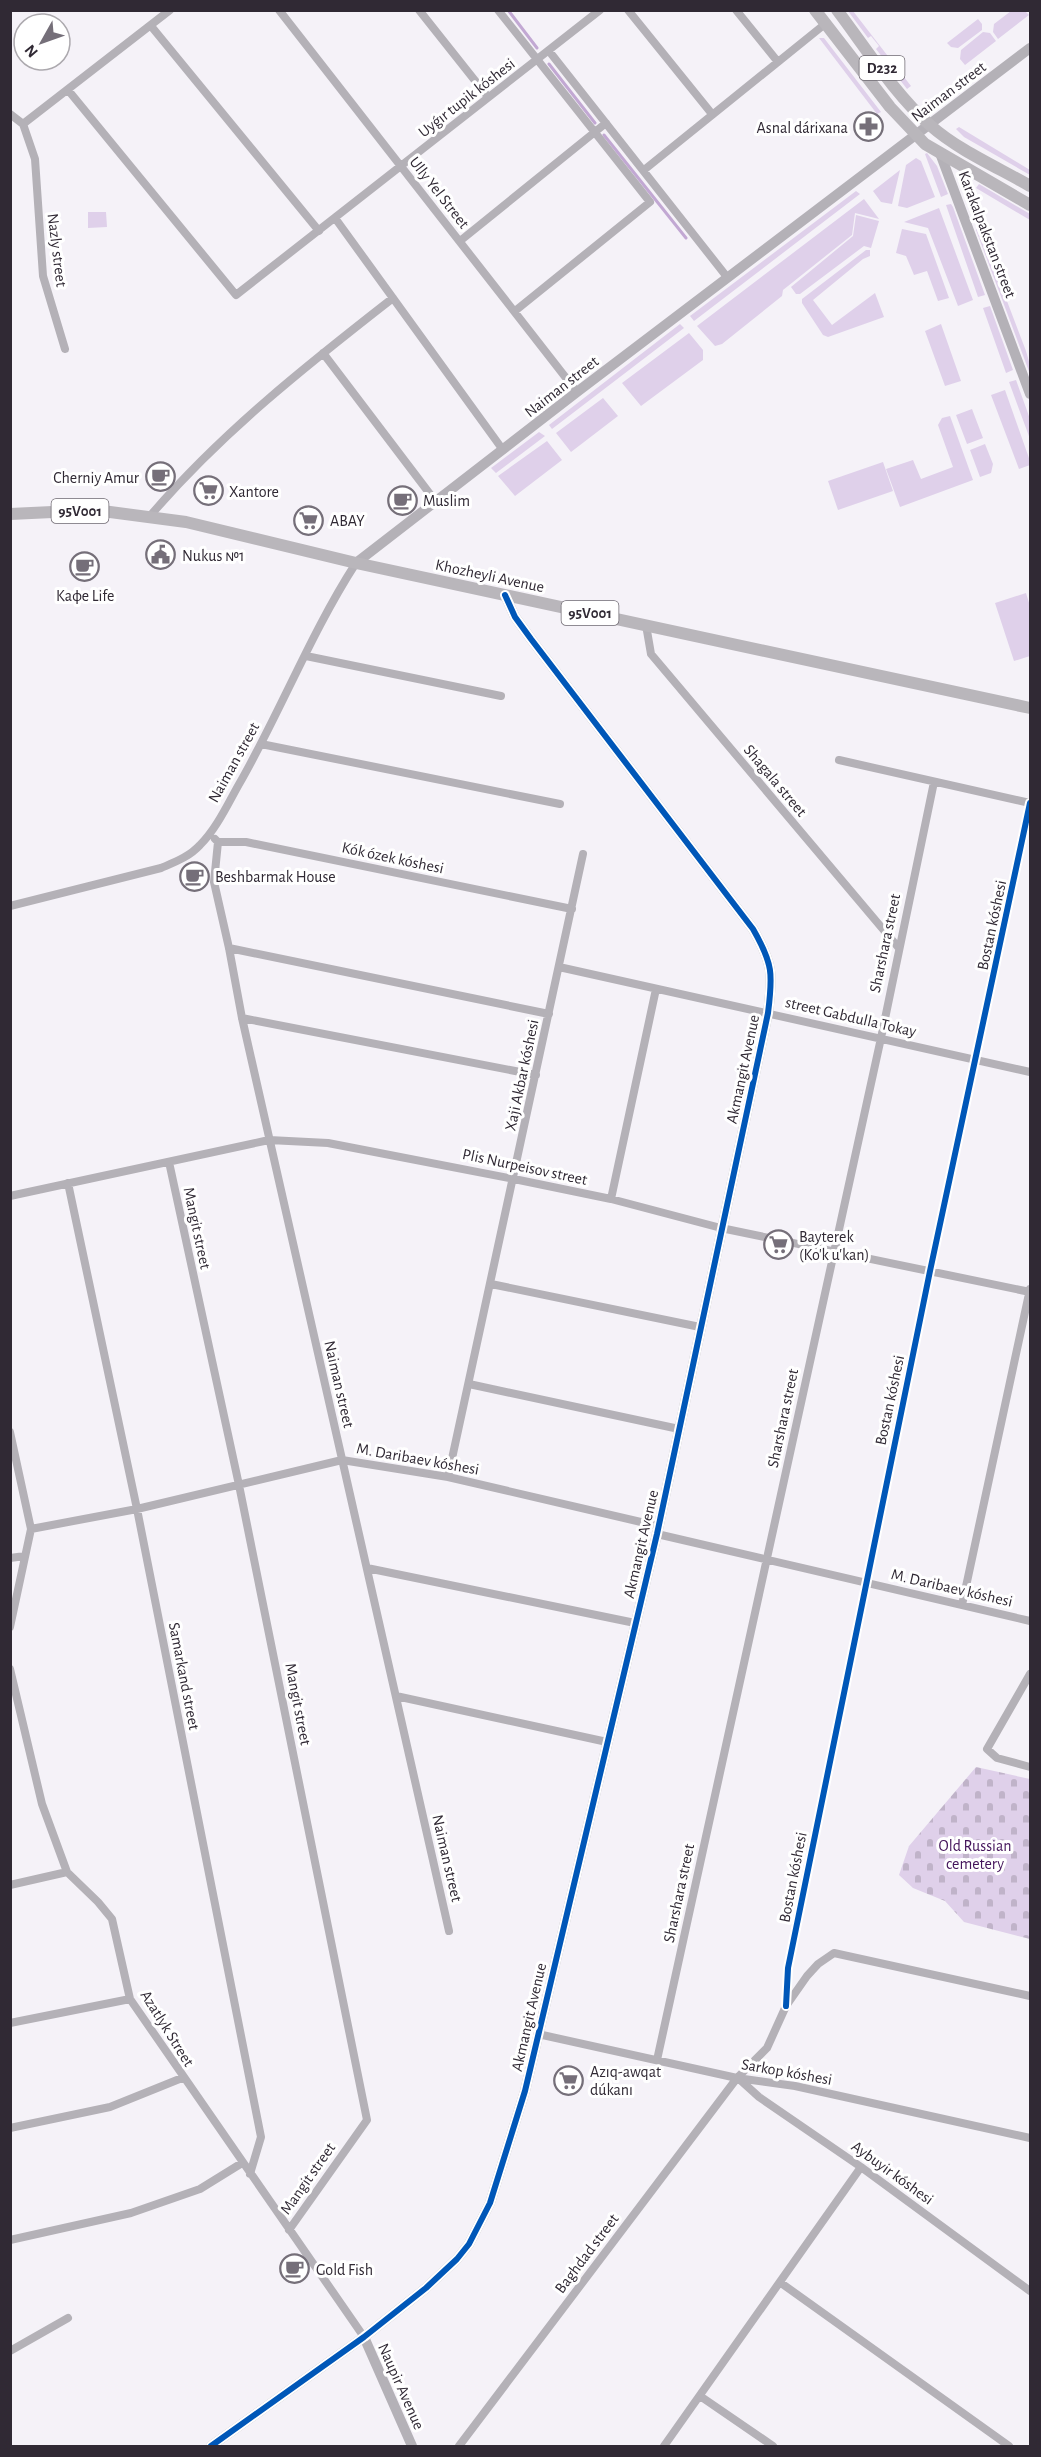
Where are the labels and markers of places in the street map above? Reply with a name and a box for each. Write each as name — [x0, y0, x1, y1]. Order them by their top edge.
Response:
pharmacy icon: Asnal dárixana — [853, 111, 885, 143]
place label: Asnal dárixana — [757, 120, 848, 136]
cafe icon: Cherniy Amur — [144, 461, 176, 493]
place label: Cherniy Amur — [53, 470, 140, 487]
supermarket icon: Xantore — [192, 475, 224, 507]
place label: Xantore — [229, 484, 279, 500]
cafe icon: Muslim — [386, 484, 418, 516]
place label: Muslim — [423, 493, 470, 509]
supermarket icon: ABAY — [293, 504, 325, 536]
place label: ABAY — [330, 513, 365, 529]
public building icon: Nukus №1 — [145, 539, 177, 571]
place label: Nukus №1 — [182, 548, 244, 564]
cafe icon: Кафе Life — [69, 551, 101, 583]
place label: Кафе Life — [56, 588, 114, 604]
cafe icon: Beshbarmak House — [178, 860, 210, 892]
place label: Beshbarmak House — [215, 869, 336, 885]
supermarket icon: Bayterek (Ko'k u'kan) — [762, 1229, 794, 1261]
place label: Bayterek (Ko'k u'kan) — [799, 1229, 869, 1263]
supermarket icon: Azıq-awqat dúkanı — [553, 2064, 585, 2096]
place label: Azıq-awqat dúkanı — [590, 2064, 661, 2098]
cafe icon: Gold Fish — [279, 2253, 311, 2285]
place label: Gold Fish — [316, 2262, 373, 2278]

